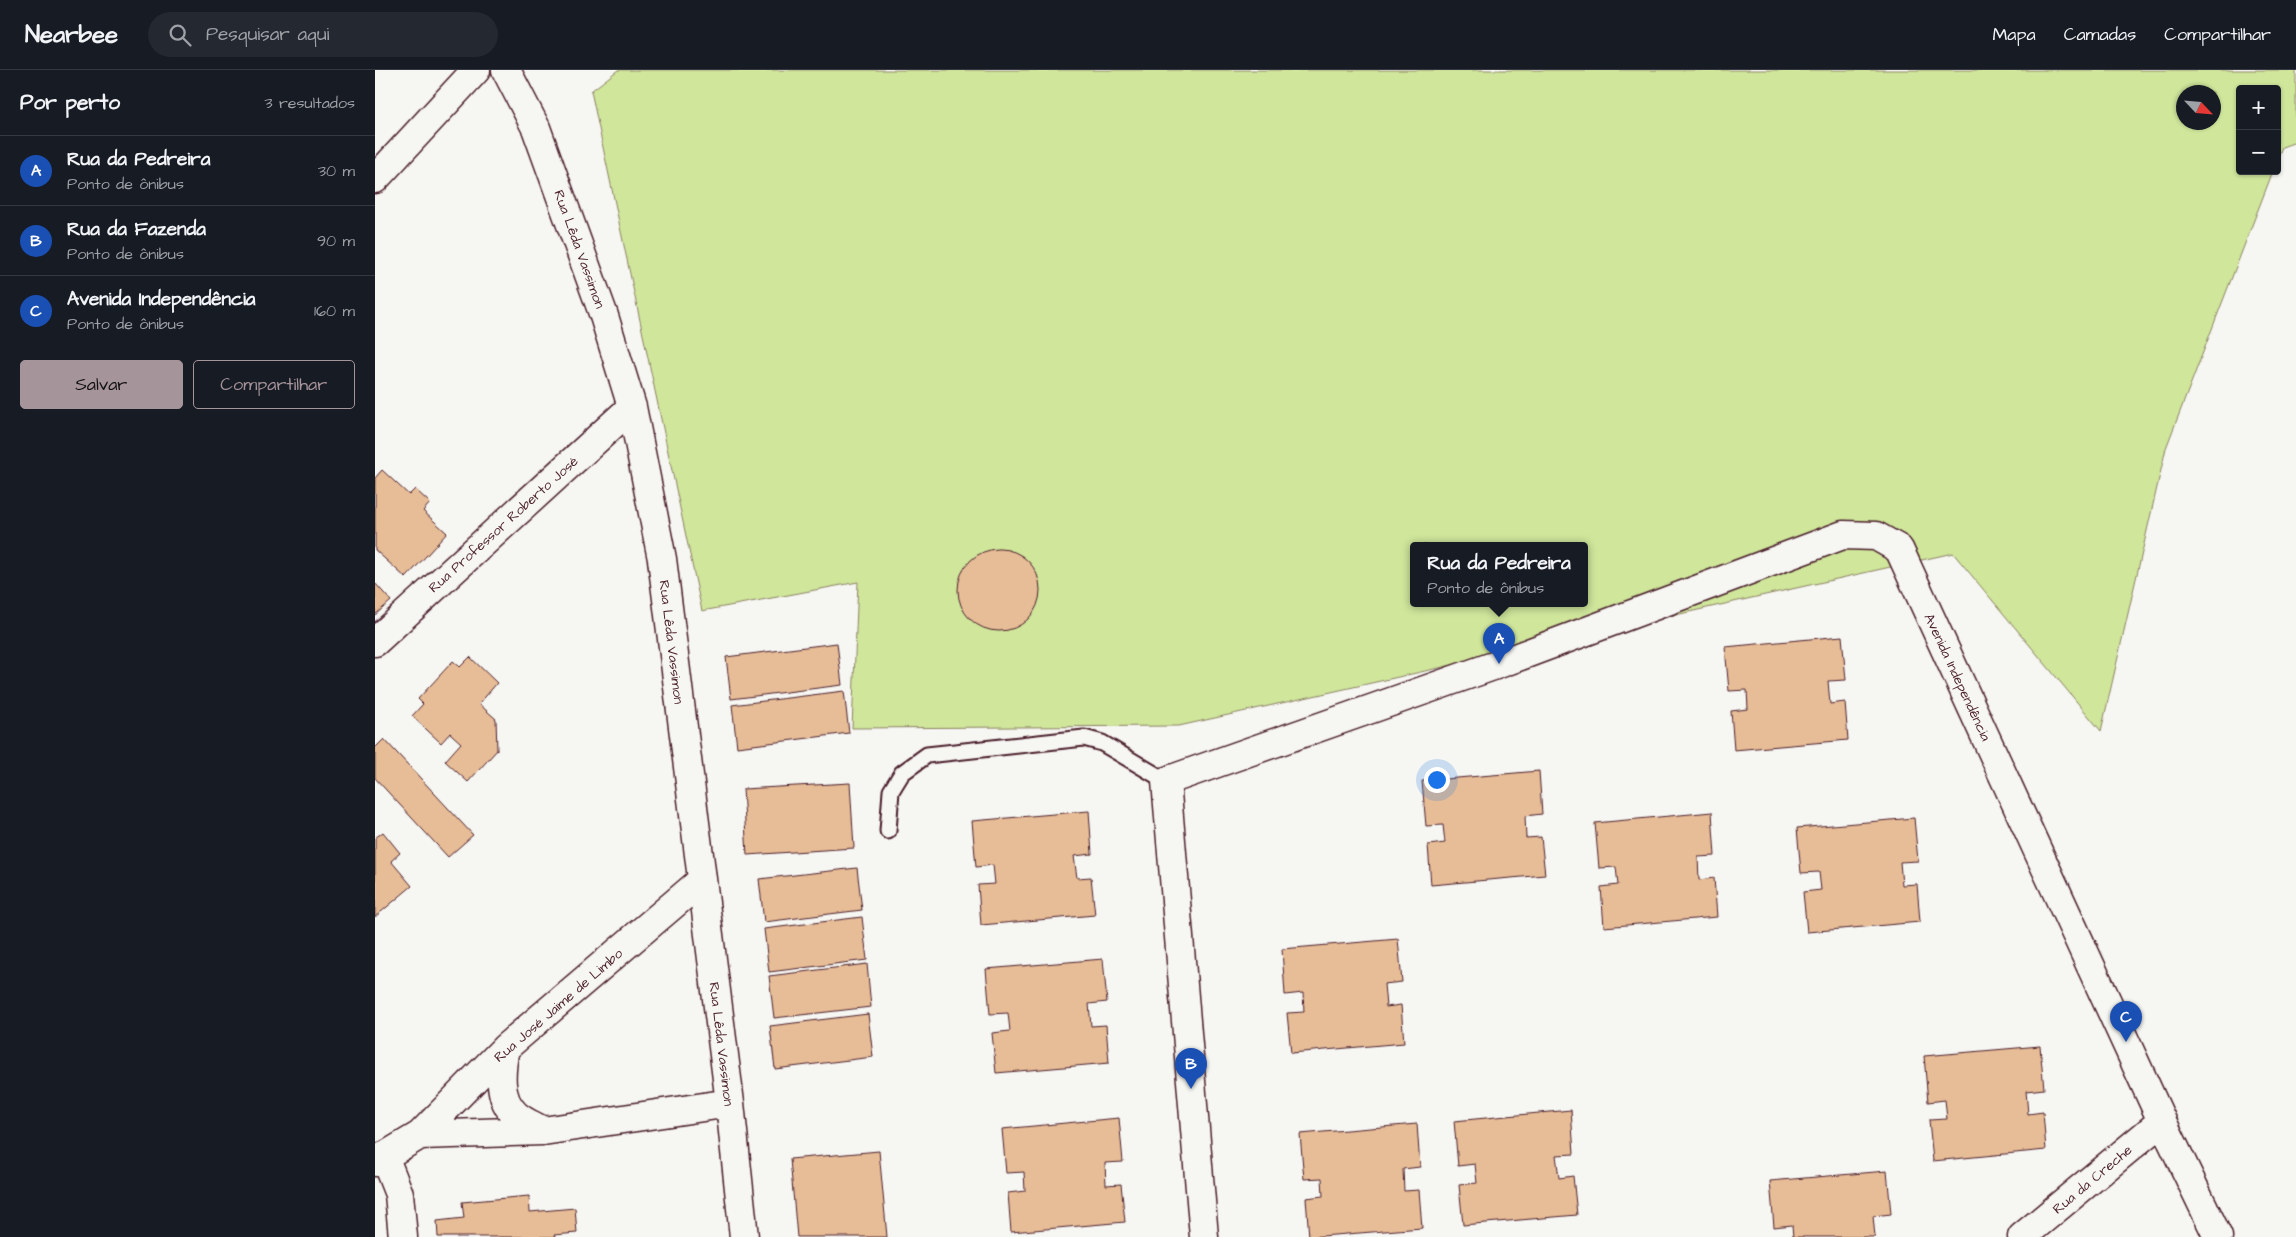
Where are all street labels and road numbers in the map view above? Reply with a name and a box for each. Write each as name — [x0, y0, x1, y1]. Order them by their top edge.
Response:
street label: Rua Lêda Vassimon — [548, 187, 610, 311]
street label: Rua Professor Roberto José — [424, 452, 583, 598]
street label: Rua Lêda Vassimon — [653, 579, 689, 705]
street label: Avenida Independência — [1919, 610, 1996, 745]
street label: Rua José Jaime de Limbo — [490, 944, 628, 1067]
street label: Rua Lêda Vassimon — [703, 981, 739, 1107]
street label: Rua da Creche — [2049, 1140, 2137, 1219]

